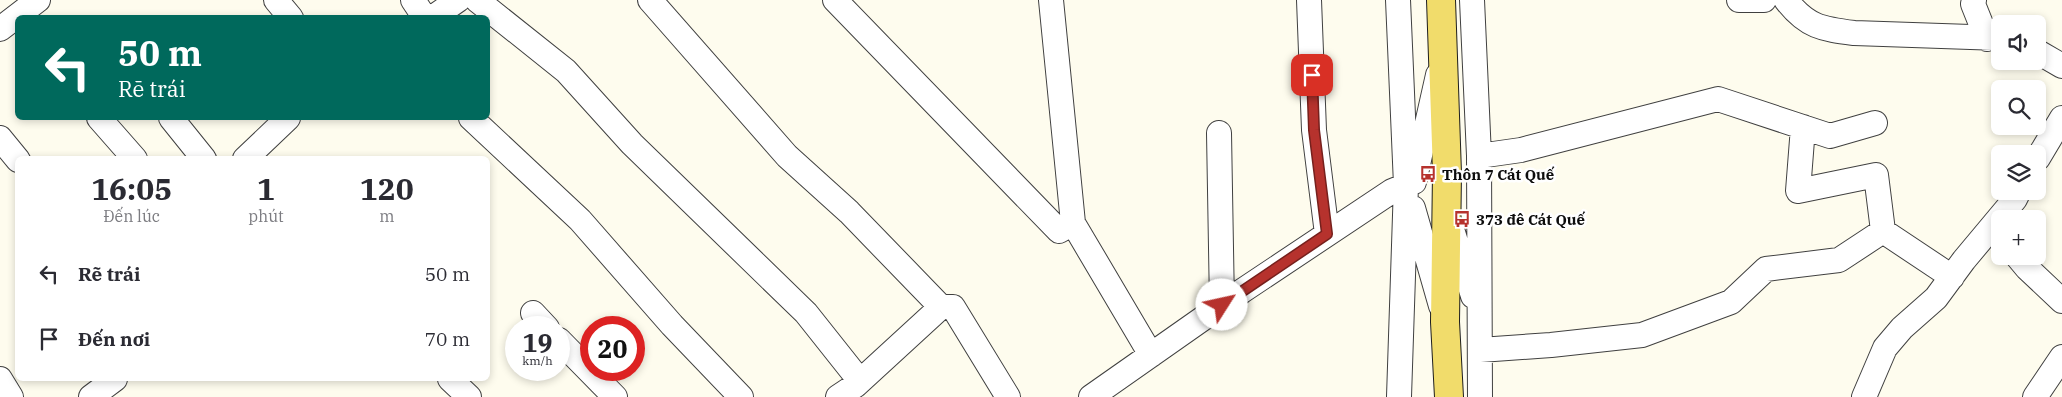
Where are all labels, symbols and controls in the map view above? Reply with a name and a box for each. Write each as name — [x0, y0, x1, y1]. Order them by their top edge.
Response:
map controls — [1991, 15, 2046, 265]
button: sound — [1991, 15, 2046, 70]
text: 50 m — [118, 30, 202, 76]
icon: left — [35, 35, 100, 100]
pin — [1291, 54, 1333, 96]
icon: arrive — [1298, 61, 1326, 89]
text: Rẽ trái — [118, 74, 186, 103]
button: search — [1991, 80, 2046, 135]
button: layers — [1991, 145, 2046, 200]
bus stop icon: Thôn 7 Cát Quế — [1418, 164, 1438, 184]
place label: Thôn 7 Cát Quế — [1442, 165, 1555, 184]
text: 16:05 — [91, 169, 172, 208]
text: 1 — [257, 169, 275, 208]
text: 120 — [360, 169, 414, 208]
text: Đến lúc — [103, 206, 160, 226]
text: phút — [248, 206, 284, 226]
text: m — [379, 206, 394, 226]
bus stop icon: 373 đê Cát Quế — [1452, 209, 1472, 229]
place label: 373 đê Cát Quế — [1476, 210, 1586, 229]
button: + — [1991, 210, 2046, 265]
icon: left — [35, 260, 63, 288]
text: Rẽ trái — [78, 262, 140, 286]
text: 50 m — [425, 262, 470, 286]
position arrow — [1195, 278, 1247, 330]
speed limit sign: 20 — [580, 316, 645, 381]
icon: arrive — [35, 325, 63, 353]
text: 19 — [522, 326, 553, 359]
text: Đến nơi — [78, 327, 150, 351]
text: 70 m — [425, 327, 470, 351]
text: km/h — [522, 353, 553, 368]

